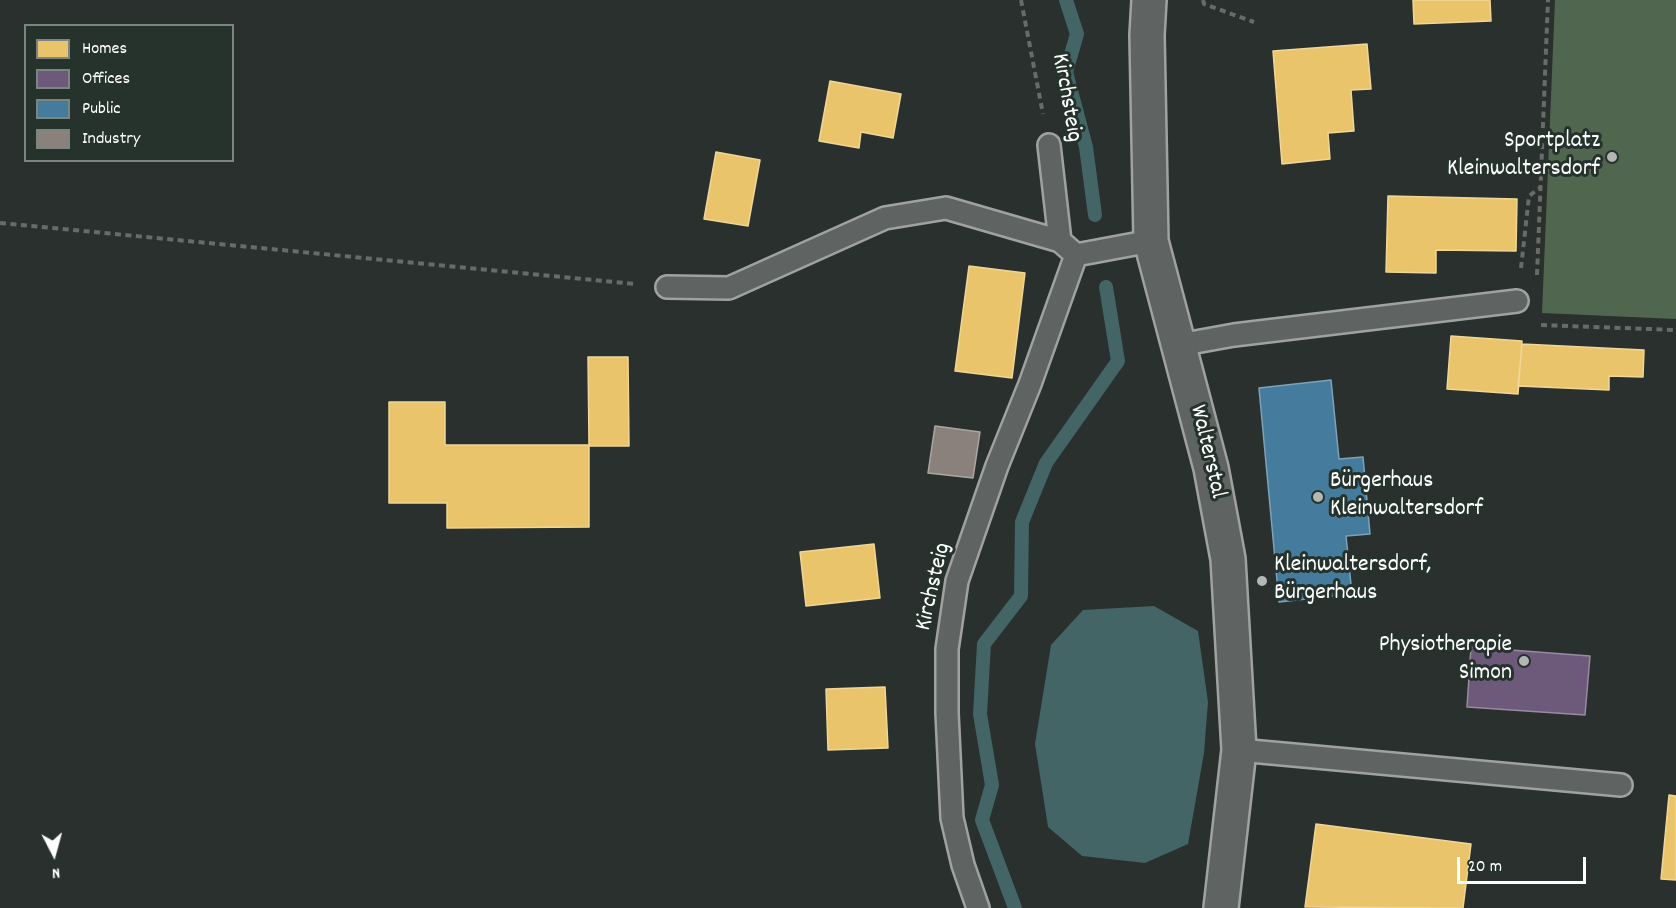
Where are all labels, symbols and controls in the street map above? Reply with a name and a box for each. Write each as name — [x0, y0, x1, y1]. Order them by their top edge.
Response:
legend — [24, 24, 234, 162]
text: Homes — [82, 37, 127, 62]
street label: Kirchsteig — [1043, 51, 1087, 145]
text: Offices — [82, 67, 130, 92]
text: Public — [82, 97, 121, 122]
text: Industry — [82, 127, 140, 152]
place label: Sportplatz Kleinwaltersdorf — [1447, 129, 1600, 185]
marker: Sportplatz Kleinwaltersdorf — [1605, 150, 1619, 164]
street label: Walterstal — [1181, 402, 1231, 502]
place label: Bürgerhaus Kleinwaltersdorf — [1330, 469, 1483, 525]
marker: Bürgerhaus Kleinwaltersdorf — [1311, 490, 1325, 504]
street label: Kirchsteig — [911, 540, 959, 634]
place label: Kleinwaltersdorf, Bürgerhaus — [1274, 553, 1432, 609]
marker: Kleinwaltersdorf, Bürgerhaus — [1255, 574, 1269, 588]
place label: Physiotherapie Simon — [1379, 633, 1512, 689]
marker: Physiotherapie Simon — [1517, 654, 1531, 668]
north arrow — [24, 824, 84, 884]
scale bar — [1460, 845, 1589, 883]
text: 20 m — [1468, 855, 1502, 880]
text: N — [51, 861, 61, 884]

